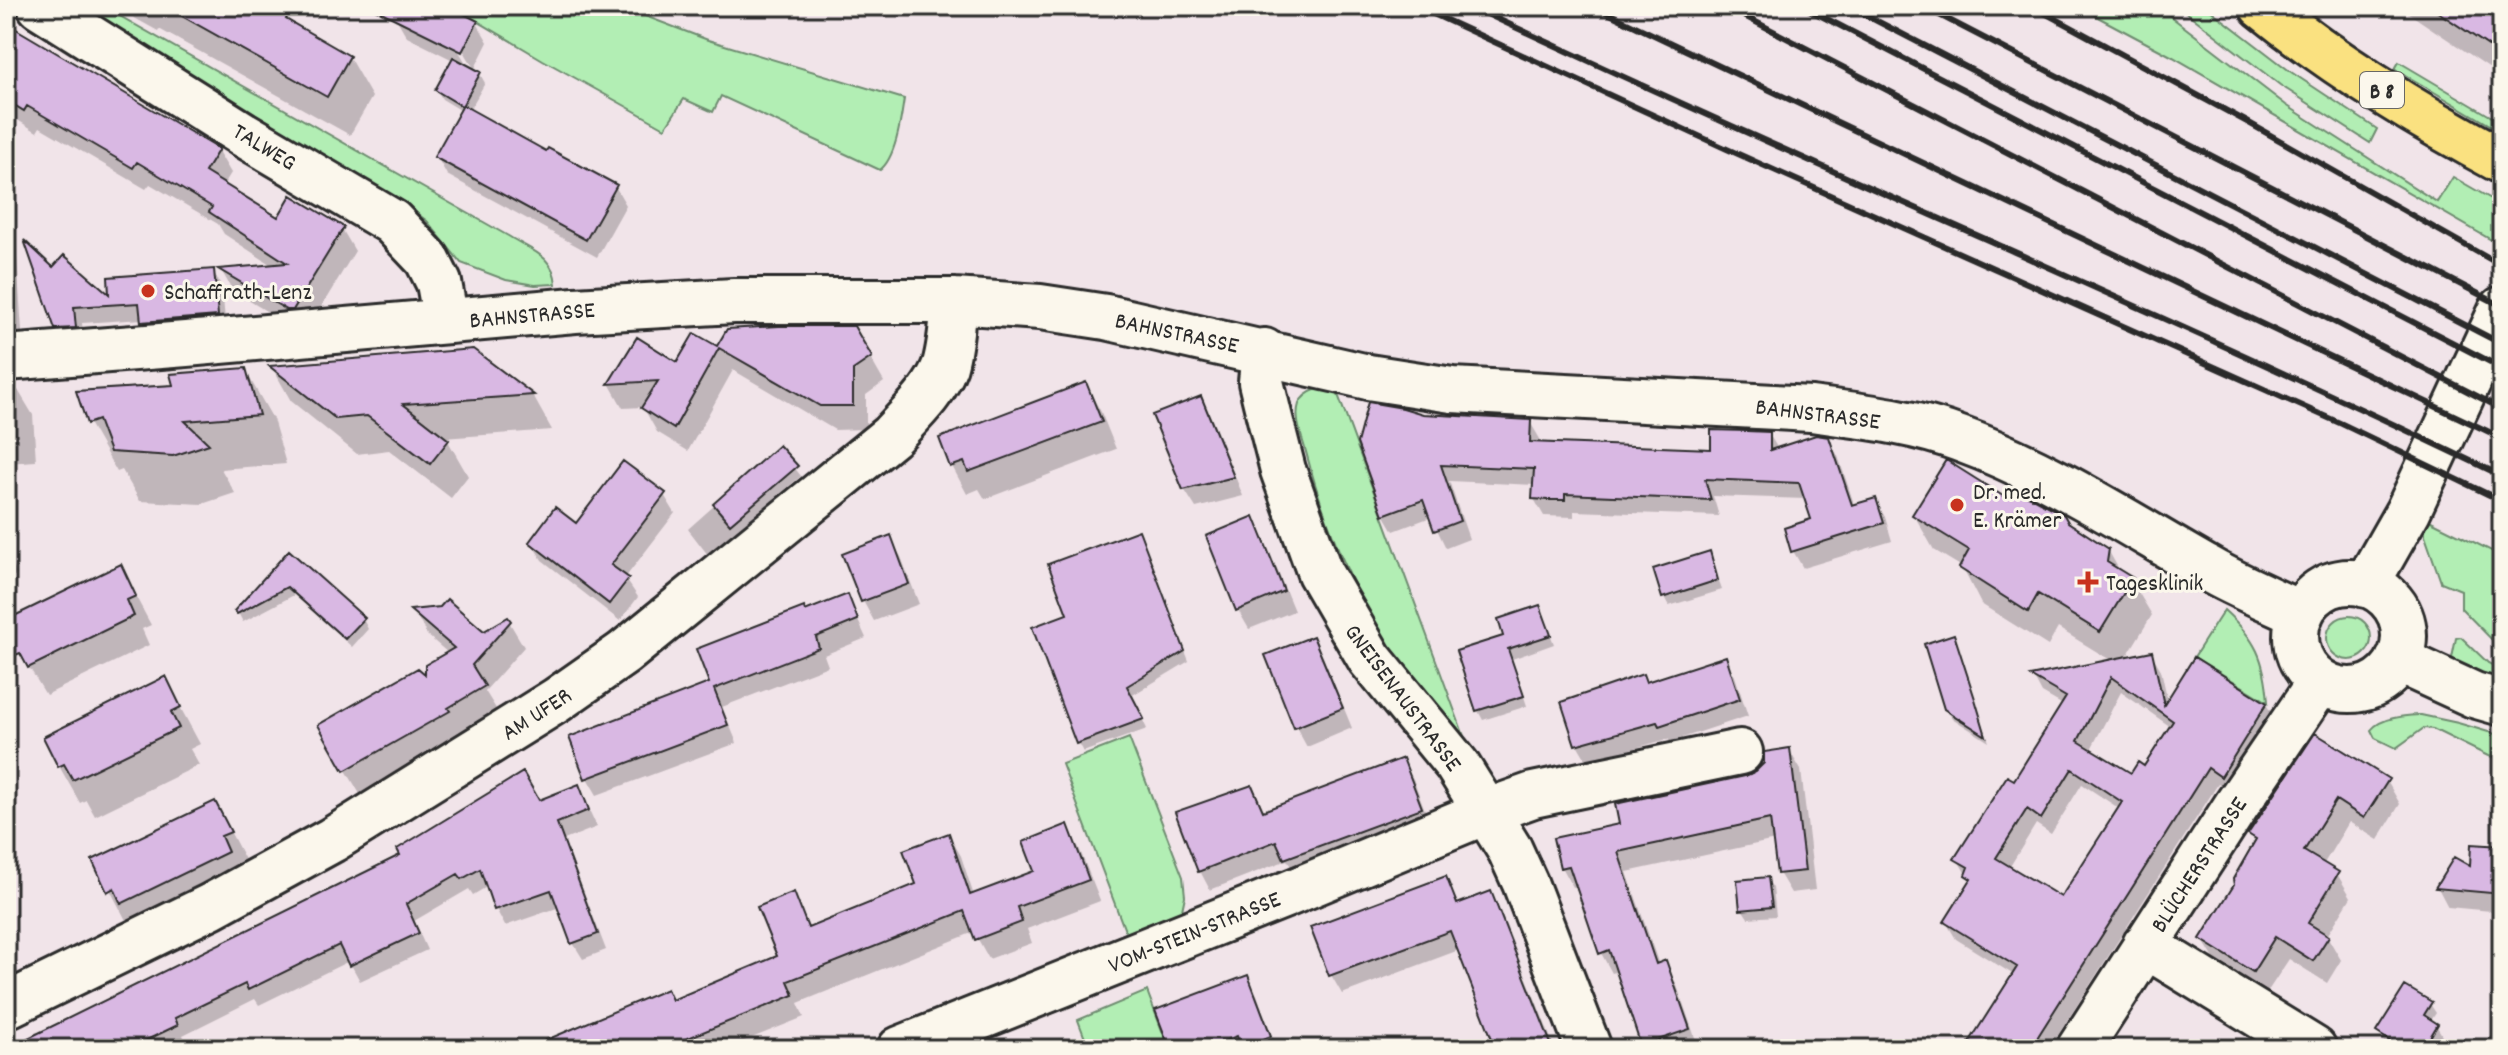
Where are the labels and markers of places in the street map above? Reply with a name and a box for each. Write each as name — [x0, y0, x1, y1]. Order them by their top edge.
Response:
place label: Schaffrath-Lenz — [164, 277, 312, 311]
marker: Schaffrath-Lenz — [139, 282, 157, 300]
place label: Dr. med. E. Krämer — [1973, 477, 2061, 539]
marker: Dr. med. E. Krämer — [1948, 496, 1966, 514]
place label: Tagesklinik — [2106, 568, 2203, 602]
marker: Tagesklinik — [2077, 571, 2099, 593]

